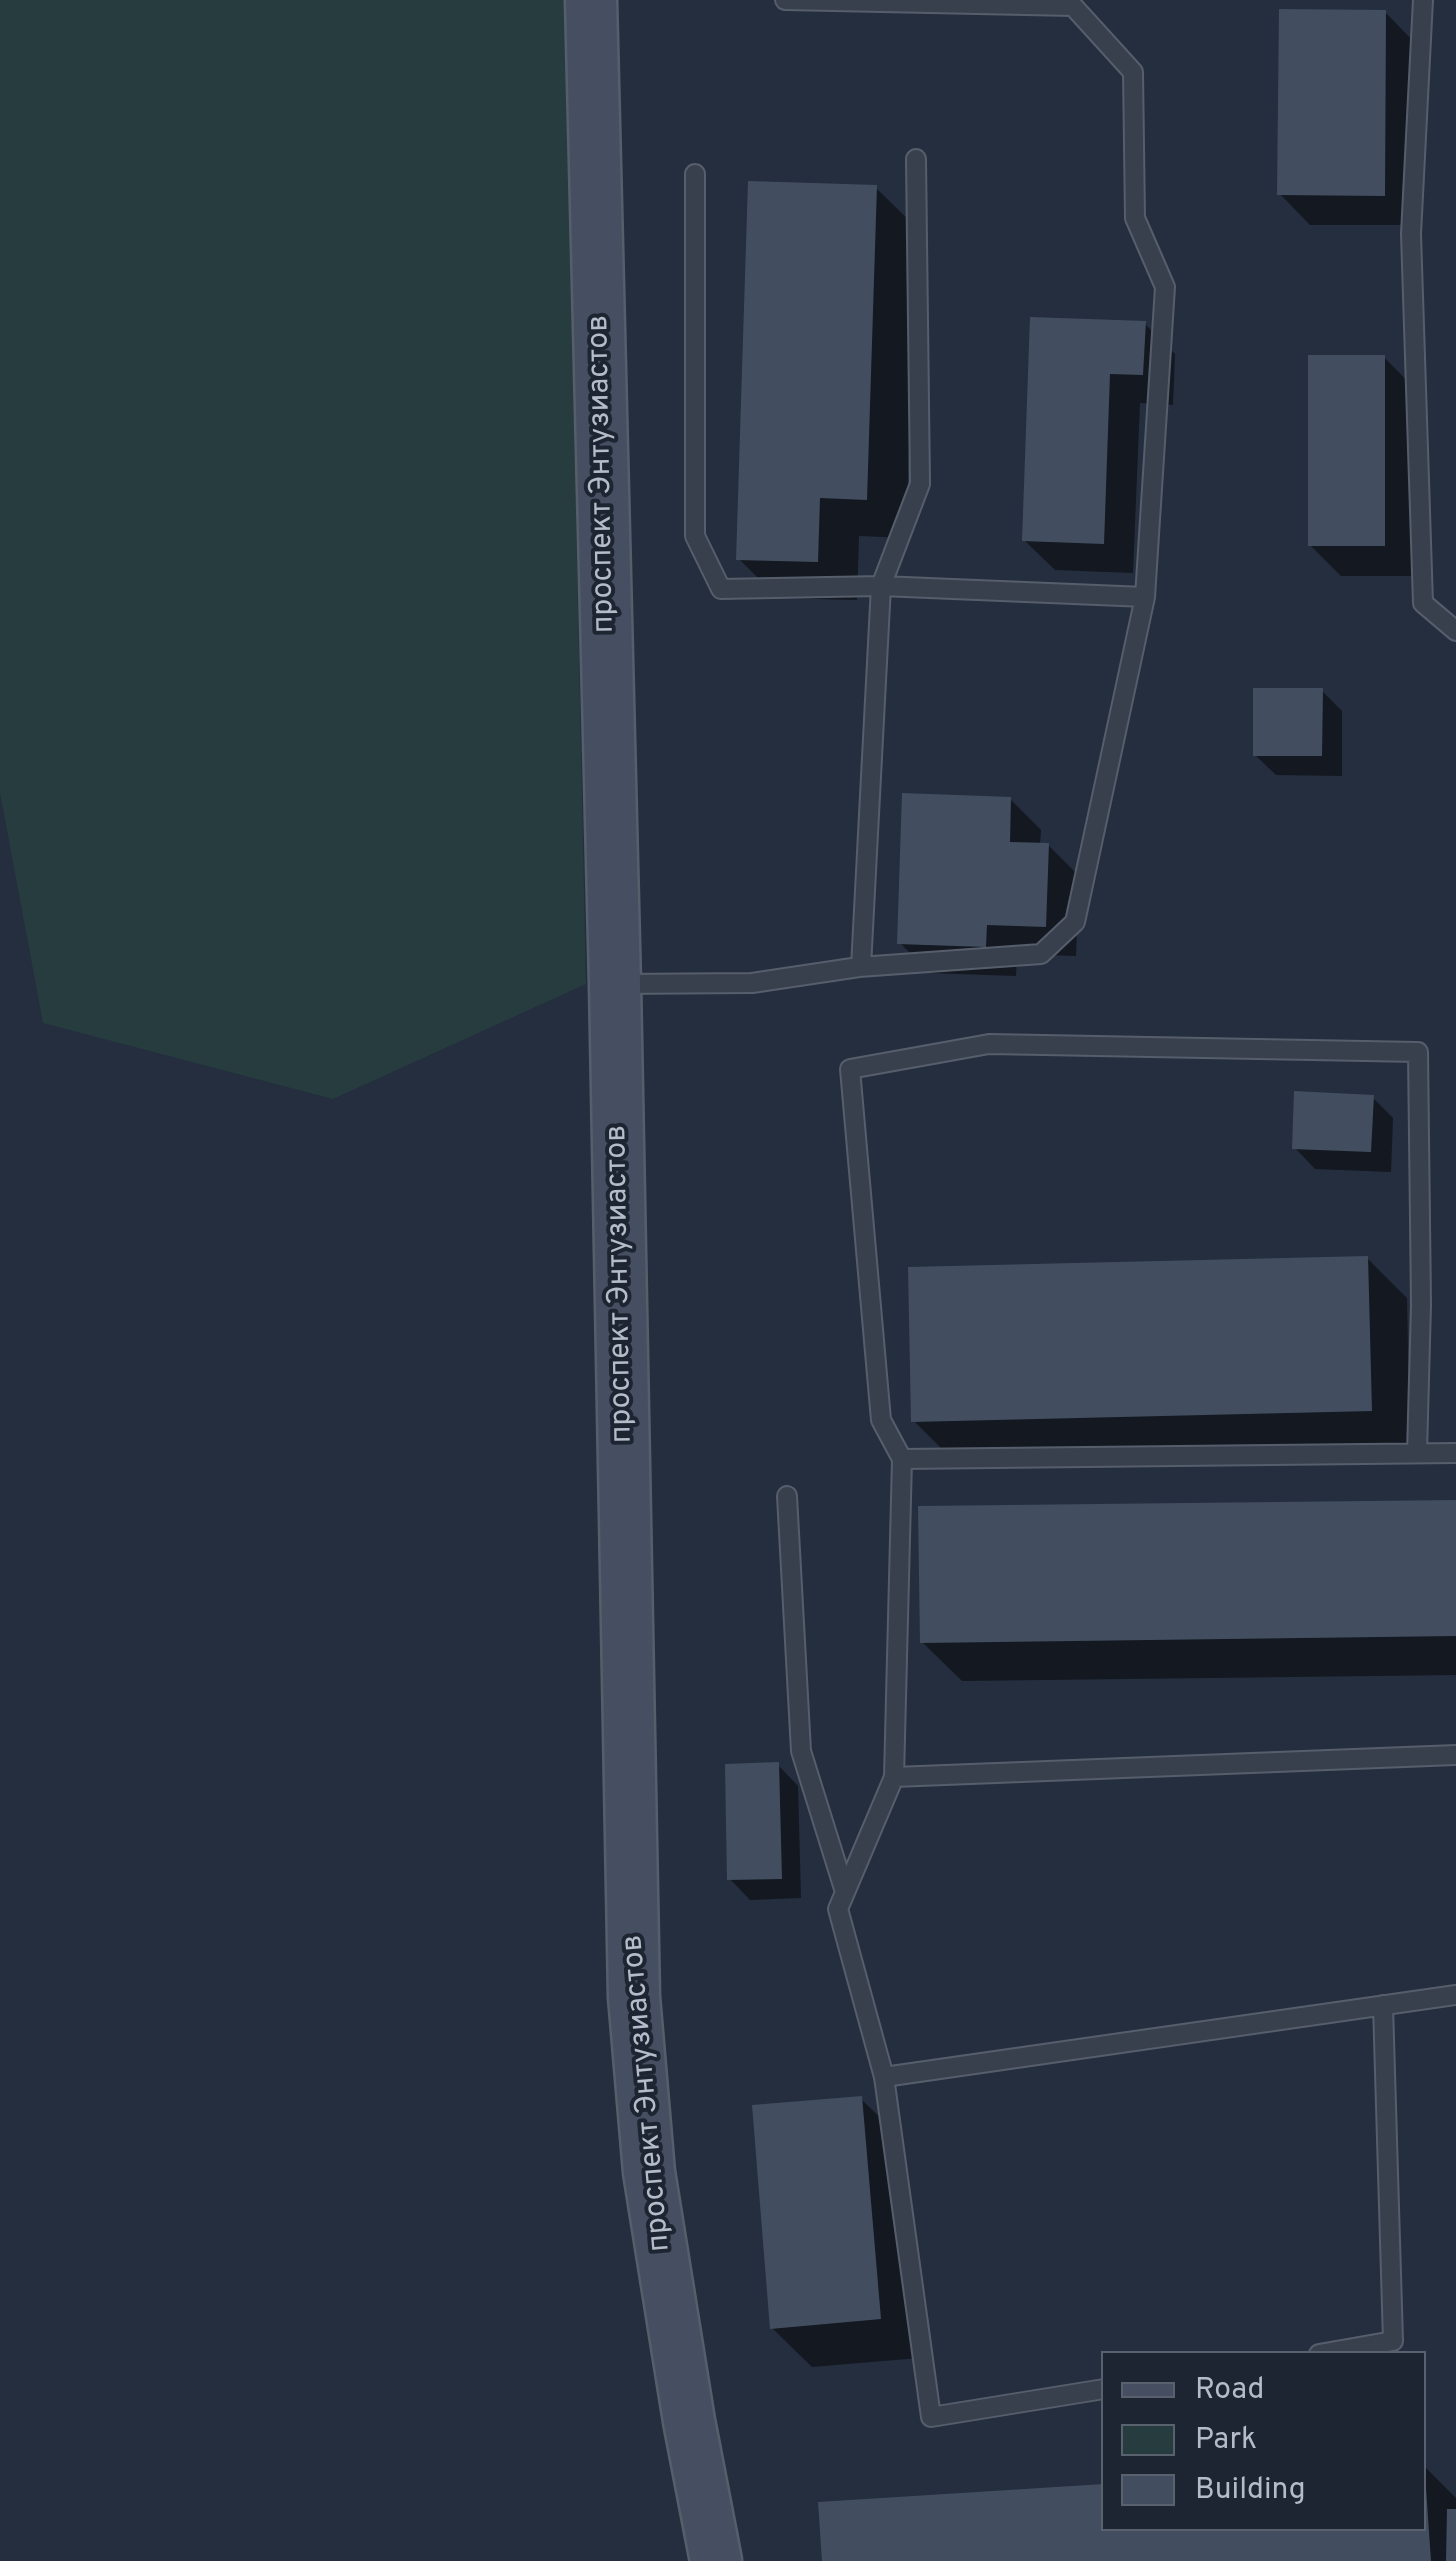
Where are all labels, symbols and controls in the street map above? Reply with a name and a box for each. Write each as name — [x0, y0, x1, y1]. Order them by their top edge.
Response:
street label: проспект Энтузиастов — [582, 315, 624, 633]
street label: проспект Энтузиастов — [600, 1125, 642, 1443]
street label: проспект Энтузиастов — [616, 1933, 680, 2253]
legend — [1101, 2351, 1426, 2531]
text: Road — [1195, 2372, 1264, 2409]
text: Park — [1195, 2422, 1257, 2459]
text: Building — [1195, 2472, 1306, 2509]

